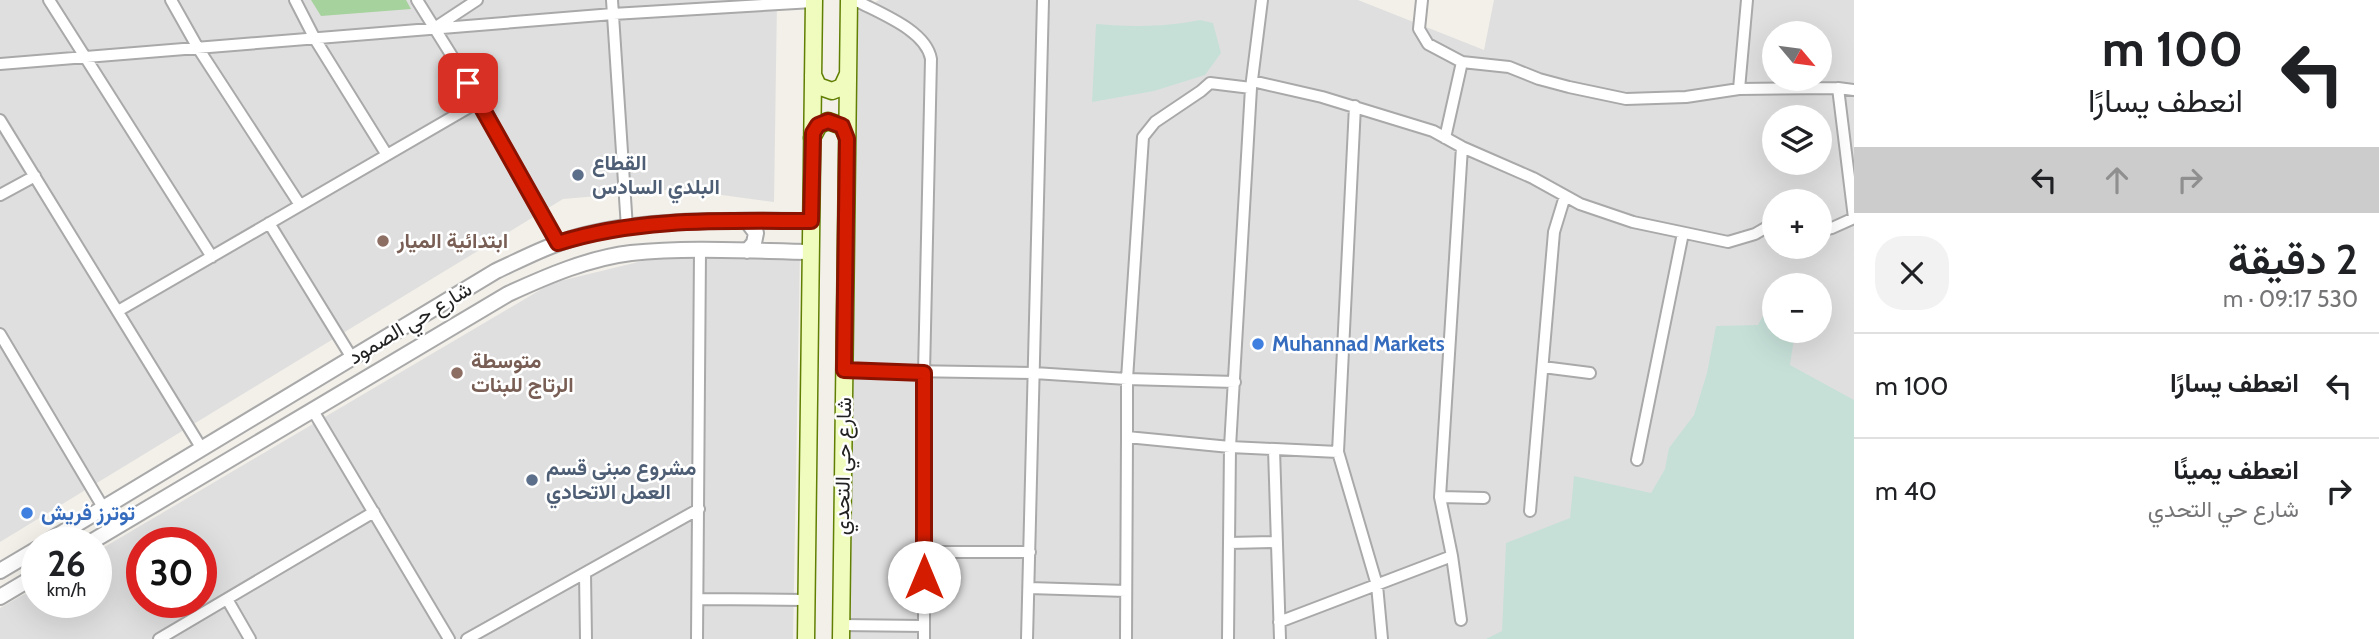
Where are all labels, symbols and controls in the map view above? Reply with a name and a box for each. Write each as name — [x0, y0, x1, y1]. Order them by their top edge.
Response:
text: 100 m — [2102, 19, 2243, 78]
north arrow — [1762, 21, 1832, 91]
map controls — [1762, 21, 1832, 343]
icon: left — [2267, 28, 2358, 119]
pin — [438, 53, 498, 113]
icon: arrive — [449, 64, 487, 102]
text: انعطف يسارًا — [2088, 81, 2243, 120]
button: layers — [1762, 105, 1832, 175]
place label: القطاع البلدي السادس — [592, 150, 720, 204]
icon: left — [2025, 161, 2063, 199]
icon: ahead — [2098, 161, 2136, 199]
icon: right — [2171, 161, 2209, 199]
marker: القطاع البلدي السادس — [570, 167, 586, 183]
button: + — [1762, 189, 1832, 259]
place label: ابتدائية الميار — [396, 228, 508, 254]
marker: ابتدائية الميار — [375, 233, 391, 249]
text: 2 دقيقة — [2228, 233, 2358, 285]
button: close — [1875, 236, 1949, 310]
button: − — [1762, 273, 1832, 343]
street label: شارع حي الصمود — [343, 276, 479, 374]
text: 530 m · 09:17 — [2223, 285, 2358, 313]
place label: Muhannad Markets — [1272, 331, 1445, 356]
marker: Muhannad Markets — [1250, 336, 1266, 352]
place label: متوسطة الرتاج للبنات — [471, 348, 574, 399]
marker: متوسطة الرتاج للبنات — [449, 365, 465, 381]
text: انعطف يسارًا — [2170, 367, 2299, 399]
icon: left — [2320, 367, 2358, 405]
text: 100 m — [1875, 370, 1948, 402]
street label: شارع حي التحدي — [829, 397, 861, 535]
text: انعطف يمينًا — [2173, 454, 2299, 486]
place label: مشروع مبنى قسم العمل الاتحادي — [546, 455, 696, 509]
marker: مشروع مبنى قسم العمل الاتحادي — [524, 472, 540, 488]
icon: right — [2320, 472, 2358, 510]
text: 40 m — [1875, 475, 1937, 507]
text: شارع حي التحدي — [2148, 495, 2299, 523]
place label: توترز فريش — [41, 500, 136, 526]
marker: توترز فريش — [19, 505, 35, 521]
speed limit sign: 30 — [126, 527, 217, 618]
position arrow — [887, 540, 961, 614]
text: 26 — [47, 542, 86, 585]
text: km/h — [47, 579, 86, 601]

